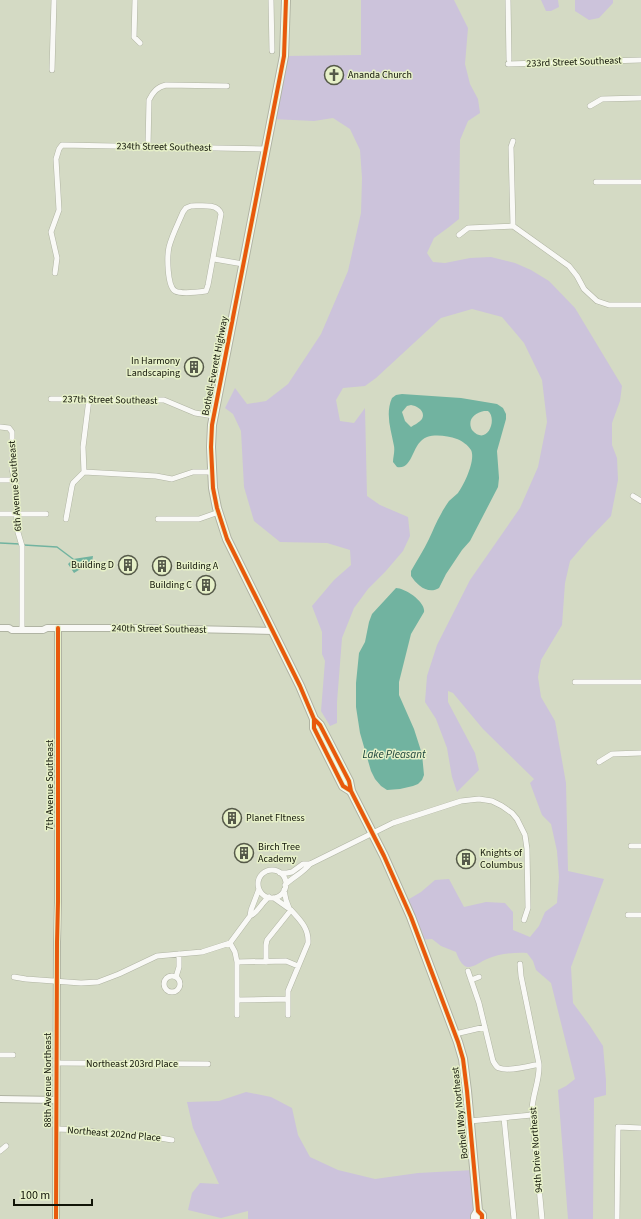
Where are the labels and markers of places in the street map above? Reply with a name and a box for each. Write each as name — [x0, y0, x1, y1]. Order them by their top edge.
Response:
church icon: Ananda Church — [323, 64, 345, 86]
place label: Ananda Church — [348, 68, 412, 82]
place label: In Harmony Landscaping — [127, 354, 180, 380]
building icon: In Harmony Landscaping — [183, 356, 205, 378]
building icon: Building D — [117, 554, 139, 576]
building icon: Building A — [151, 555, 173, 577]
place label: Building D — [71, 558, 114, 572]
place label: Building A — [176, 559, 219, 573]
building icon: Building C — [195, 574, 217, 596]
place label: Building C — [149, 578, 192, 592]
building icon: Planet FItness — [221, 807, 243, 829]
place label: Planet FItness — [246, 811, 305, 825]
place label: Birch Tree Academy — [258, 840, 300, 866]
building icon: Birch Tree Academy — [233, 842, 255, 864]
place label: Knights of Columbus — [480, 846, 523, 872]
building icon: Knights of Columbus — [455, 848, 477, 870]

